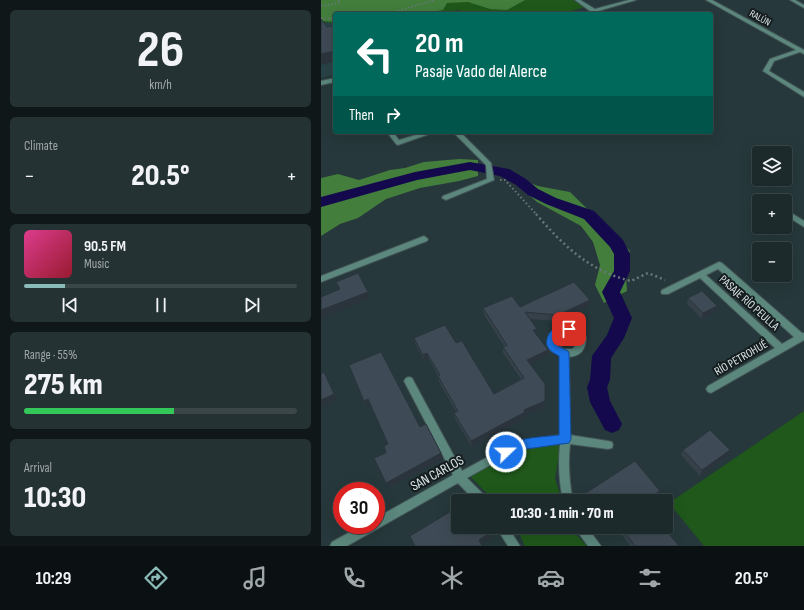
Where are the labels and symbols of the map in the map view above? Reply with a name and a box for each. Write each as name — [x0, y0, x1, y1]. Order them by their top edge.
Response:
street label: RALÚN — [747, 7, 773, 29]
street label: PASAJE RÍO PEULLA — [716, 272, 783, 334]
pin — [552, 312, 586, 346]
street label: RÍO PETROHUÉ — [712, 337, 770, 379]
position arrow — [485, 431, 527, 473]
street label: SAN CARLOS — [407, 451, 467, 495]
speed limit sign: 30 — [333, 482, 385, 534]

